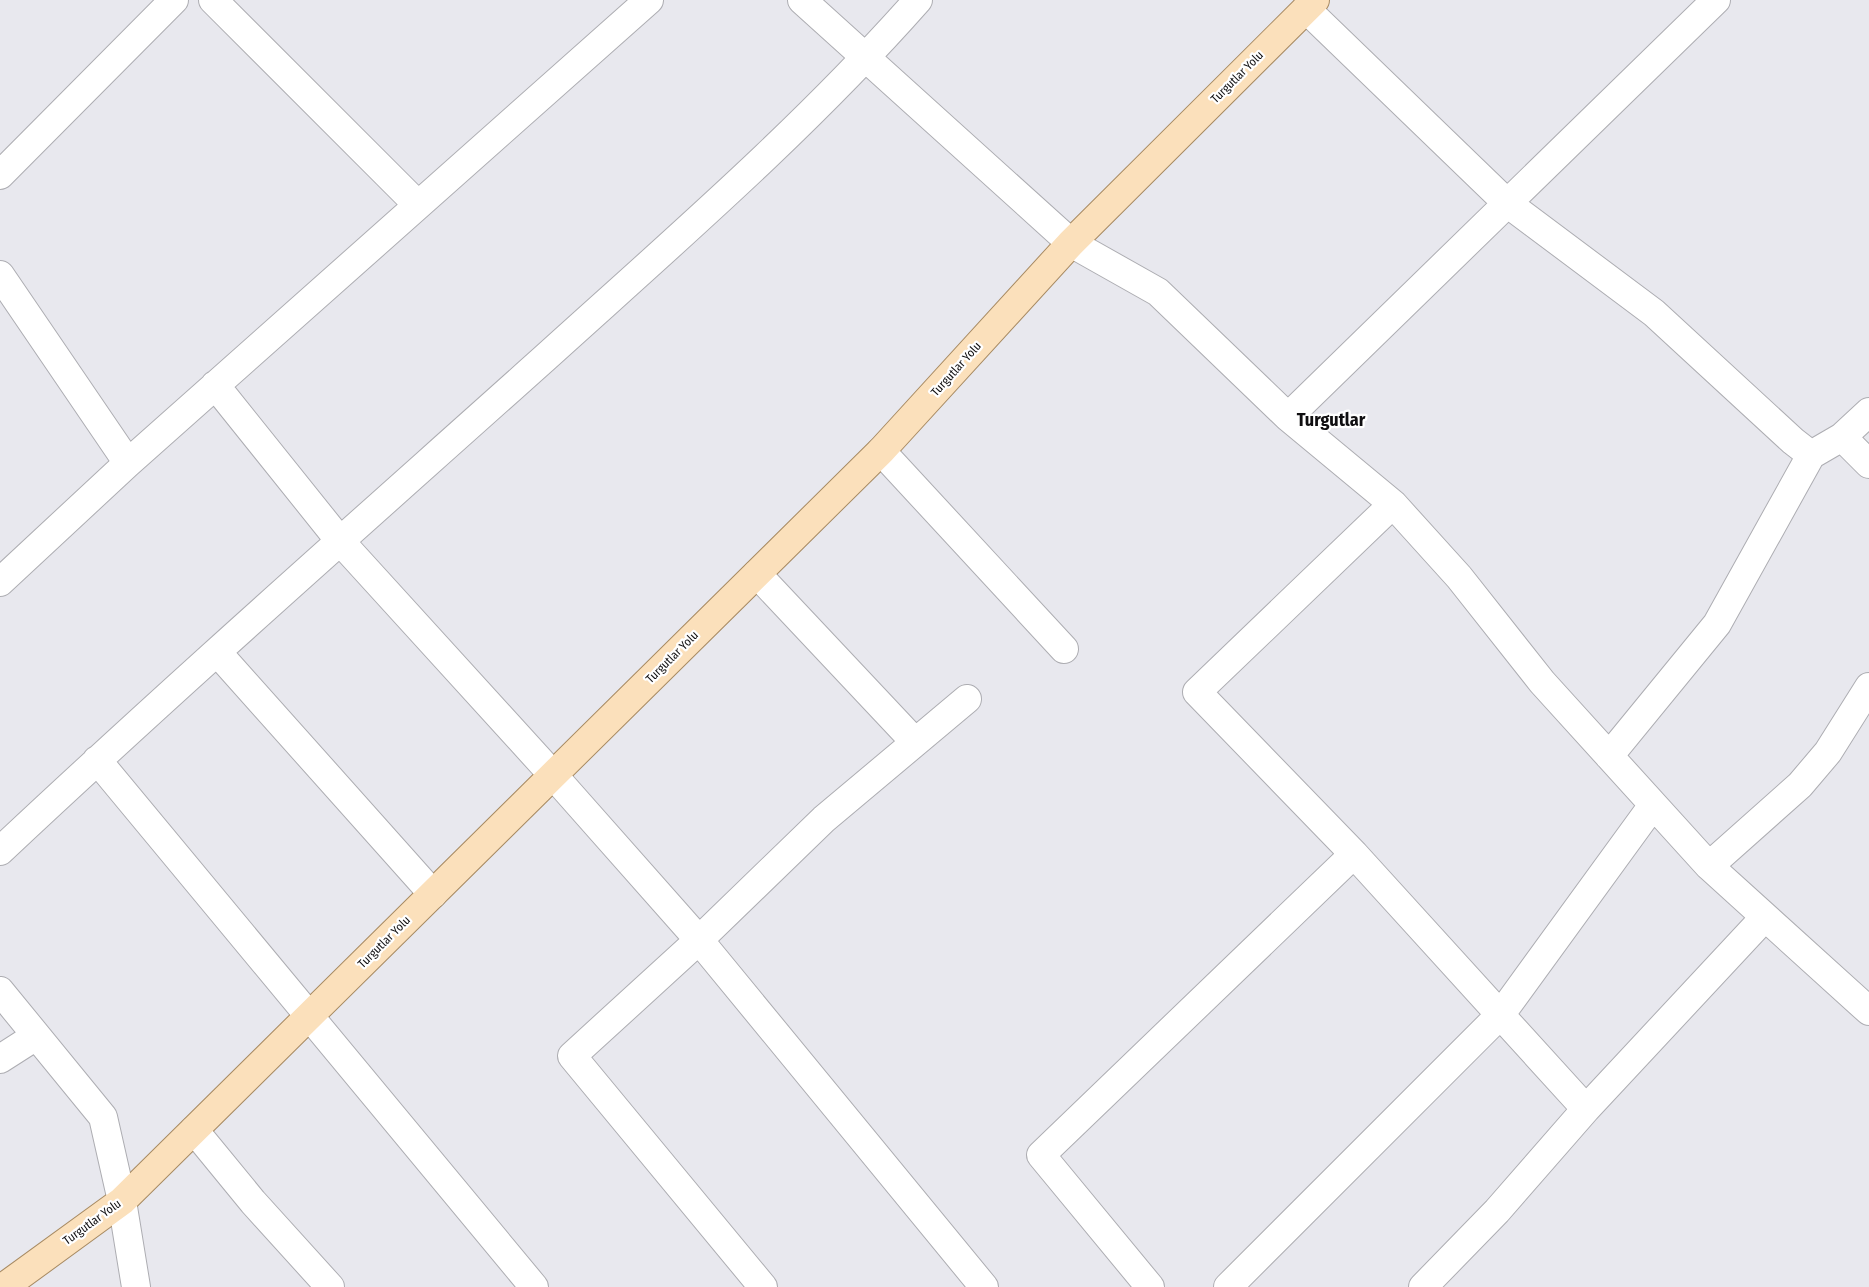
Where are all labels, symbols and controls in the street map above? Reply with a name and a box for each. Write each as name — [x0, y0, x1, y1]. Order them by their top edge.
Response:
street label: Turgutlar Yolu — [1208, 48, 1266, 106]
street label: Turgutlar Yolu — [928, 339, 984, 399]
district label: Turgutlar — [1297, 409, 1366, 431]
street label: Turgutlar Yolu — [643, 628, 701, 686]
street label: Turgutlar Yolu — [355, 913, 413, 971]
street label: Turgutlar Yolu — [60, 1196, 124, 1248]

